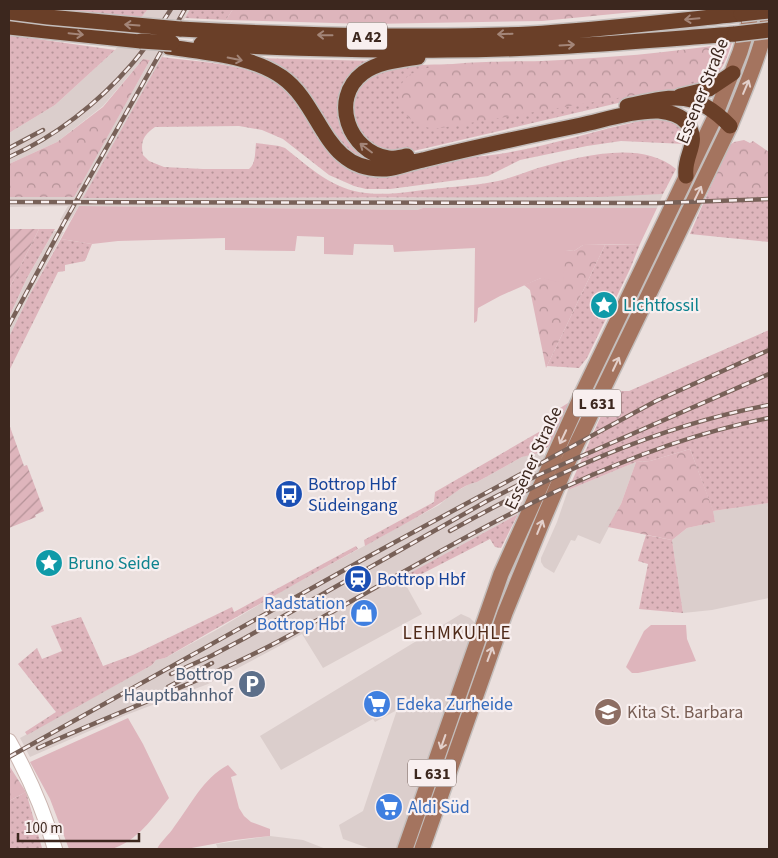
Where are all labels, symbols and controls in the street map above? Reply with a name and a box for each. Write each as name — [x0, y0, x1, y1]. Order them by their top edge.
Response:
one-way arrow — [684, 14, 700, 24]
one-way arrow — [124, 20, 140, 30]
road number: A 42 — [347, 22, 387, 50]
one-way arrow — [68, 29, 84, 39]
one-way arrow — [317, 30, 334, 40]
one-way arrow — [497, 30, 513, 39]
street label: Essener Straße — [670, 35, 735, 148]
one-way arrow — [559, 40, 575, 50]
one-way arrow — [226, 54, 242, 64]
one-way arrow — [742, 80, 752, 95]
one-way arrow — [360, 143, 373, 154]
one-way arrow — [693, 185, 703, 200]
place icon: Lichtfossil — [589, 290, 619, 320]
place label: Lichtfossil — [623, 293, 699, 318]
one-way arrow — [612, 357, 622, 372]
road number: L 631 — [573, 389, 621, 416]
street label: Essener Straße — [499, 402, 568, 514]
one-way arrow — [558, 429, 567, 444]
place label: Bottrop Hbf Südeingang — [308, 472, 397, 518]
bus stop icon: Bottrop Hbf Südeingang — [274, 479, 304, 509]
one-way arrow — [536, 520, 545, 535]
place icon: Bruno Seide — [34, 548, 64, 578]
place label: Bruno Seide — [68, 551, 160, 576]
station icon: Bottrop Hbf — [343, 564, 373, 594]
place label: Bottrop Hbf — [377, 567, 466, 592]
place label: Radstation Bottrop Hbf — [257, 591, 346, 637]
shop icon: Radstation Bottrop Hbf — [349, 598, 379, 628]
district label: LEHMKUHLE — [402, 620, 512, 647]
one-way arrow — [486, 647, 495, 663]
place label: Bottrop Hauptbahnhof — [123, 662, 234, 708]
parking icon: Bottrop Hauptbahnhof — [237, 669, 267, 699]
supermarket icon: Edeka Zurheide — [362, 689, 392, 719]
place label: Edeka Zurheide — [396, 692, 513, 717]
school or university icon: Kita St. Barbara — [593, 697, 623, 727]
place label: Kita St. Barbara — [627, 700, 743, 725]
one-way arrow — [438, 734, 447, 749]
road number: L 631 — [408, 760, 456, 786]
supermarket icon: Aldi Süd — [374, 792, 404, 822]
place label: Aldi Süd — [408, 795, 470, 820]
scale bar — [18, 810, 139, 842]
text: 100 m — [25, 818, 63, 839]

